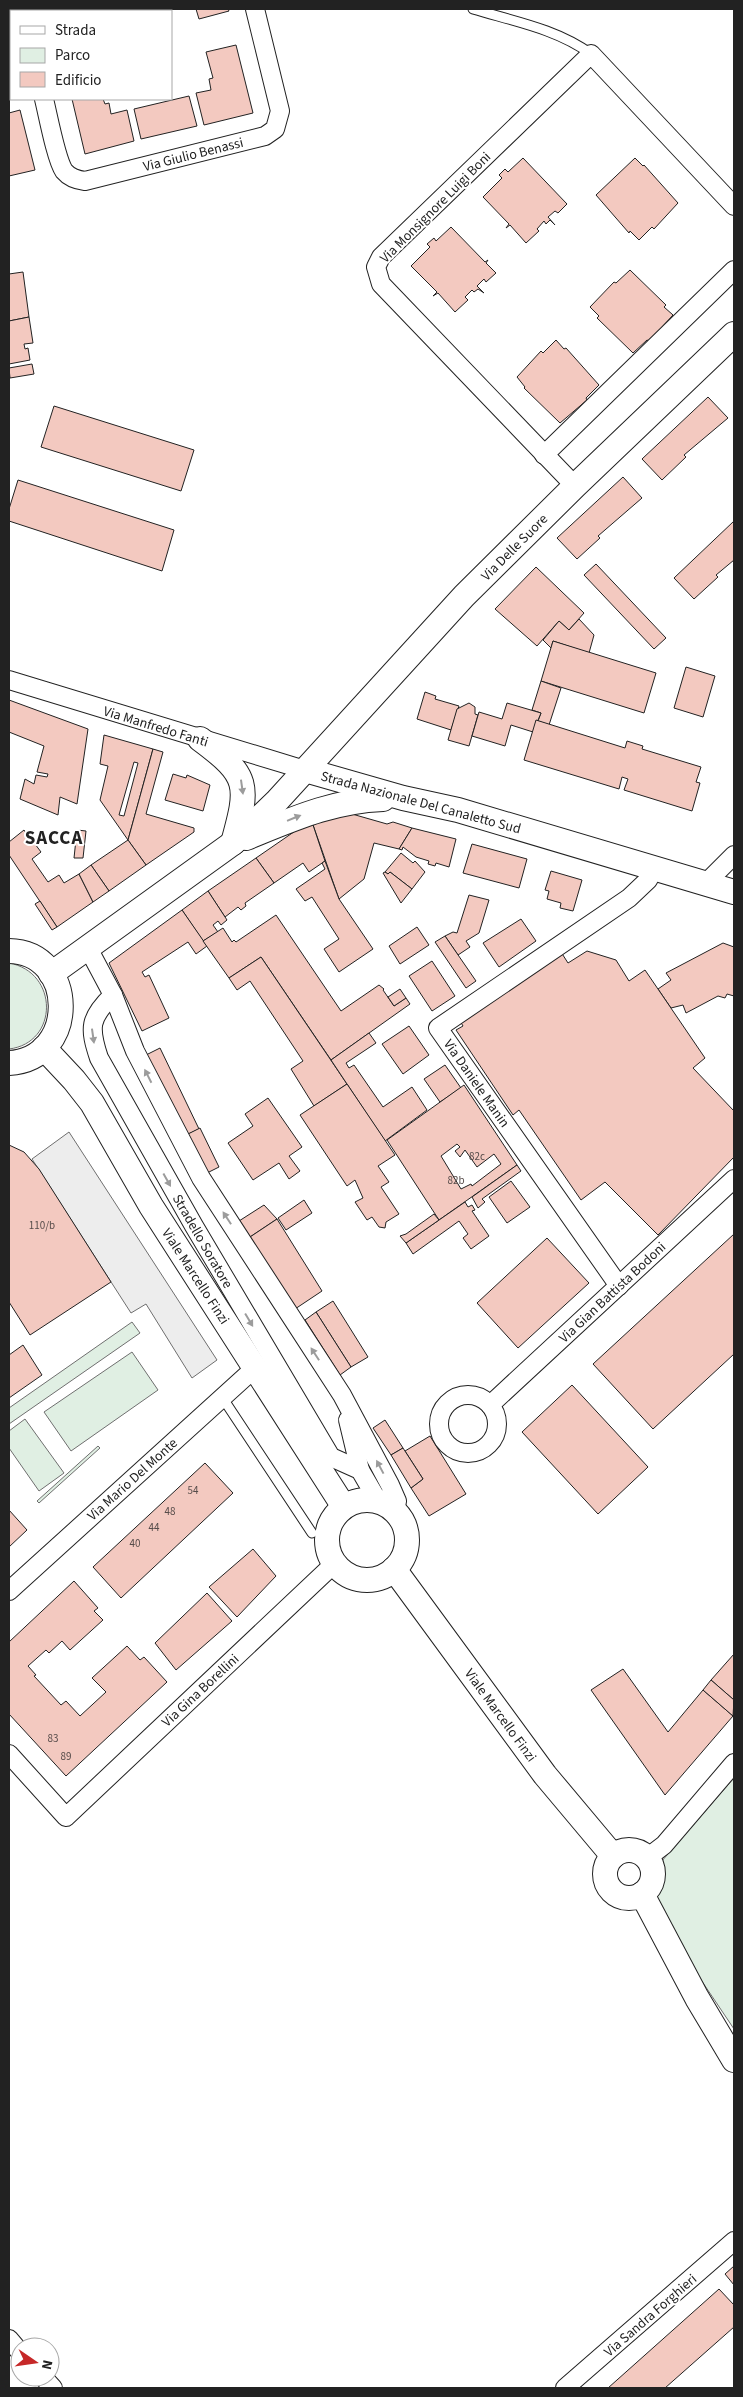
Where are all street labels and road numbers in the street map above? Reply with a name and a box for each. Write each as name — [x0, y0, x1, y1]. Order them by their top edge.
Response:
street label: Via Giulio Benassi — [141, 133, 245, 177]
street label: Via Monsignore Luigi Boni — [376, 148, 496, 268]
street label: Via Delle Suore — [477, 510, 553, 586]
street label: Via Manfredo Fanti — [101, 702, 211, 752]
street label: Strada Nazionale Del Canaletto Sud — [318, 767, 523, 839]
street label: Via Daniele Manin — [438, 1035, 514, 1132]
street label: Stradello Soratore — [167, 1191, 237, 1292]
street label: Viale Marcello Finzi — [157, 1225, 234, 1329]
street label: Via Gian Battista Bodoni — [555, 1238, 671, 1348]
street label: Via Mario Del Monte — [83, 1434, 182, 1526]
street label: Via Gina Borellini — [158, 1650, 244, 1732]
street label: Viale Marcello Finzi — [459, 1665, 541, 1766]
street label: Via Sandra Forghieri — [600, 2270, 701, 2362]

